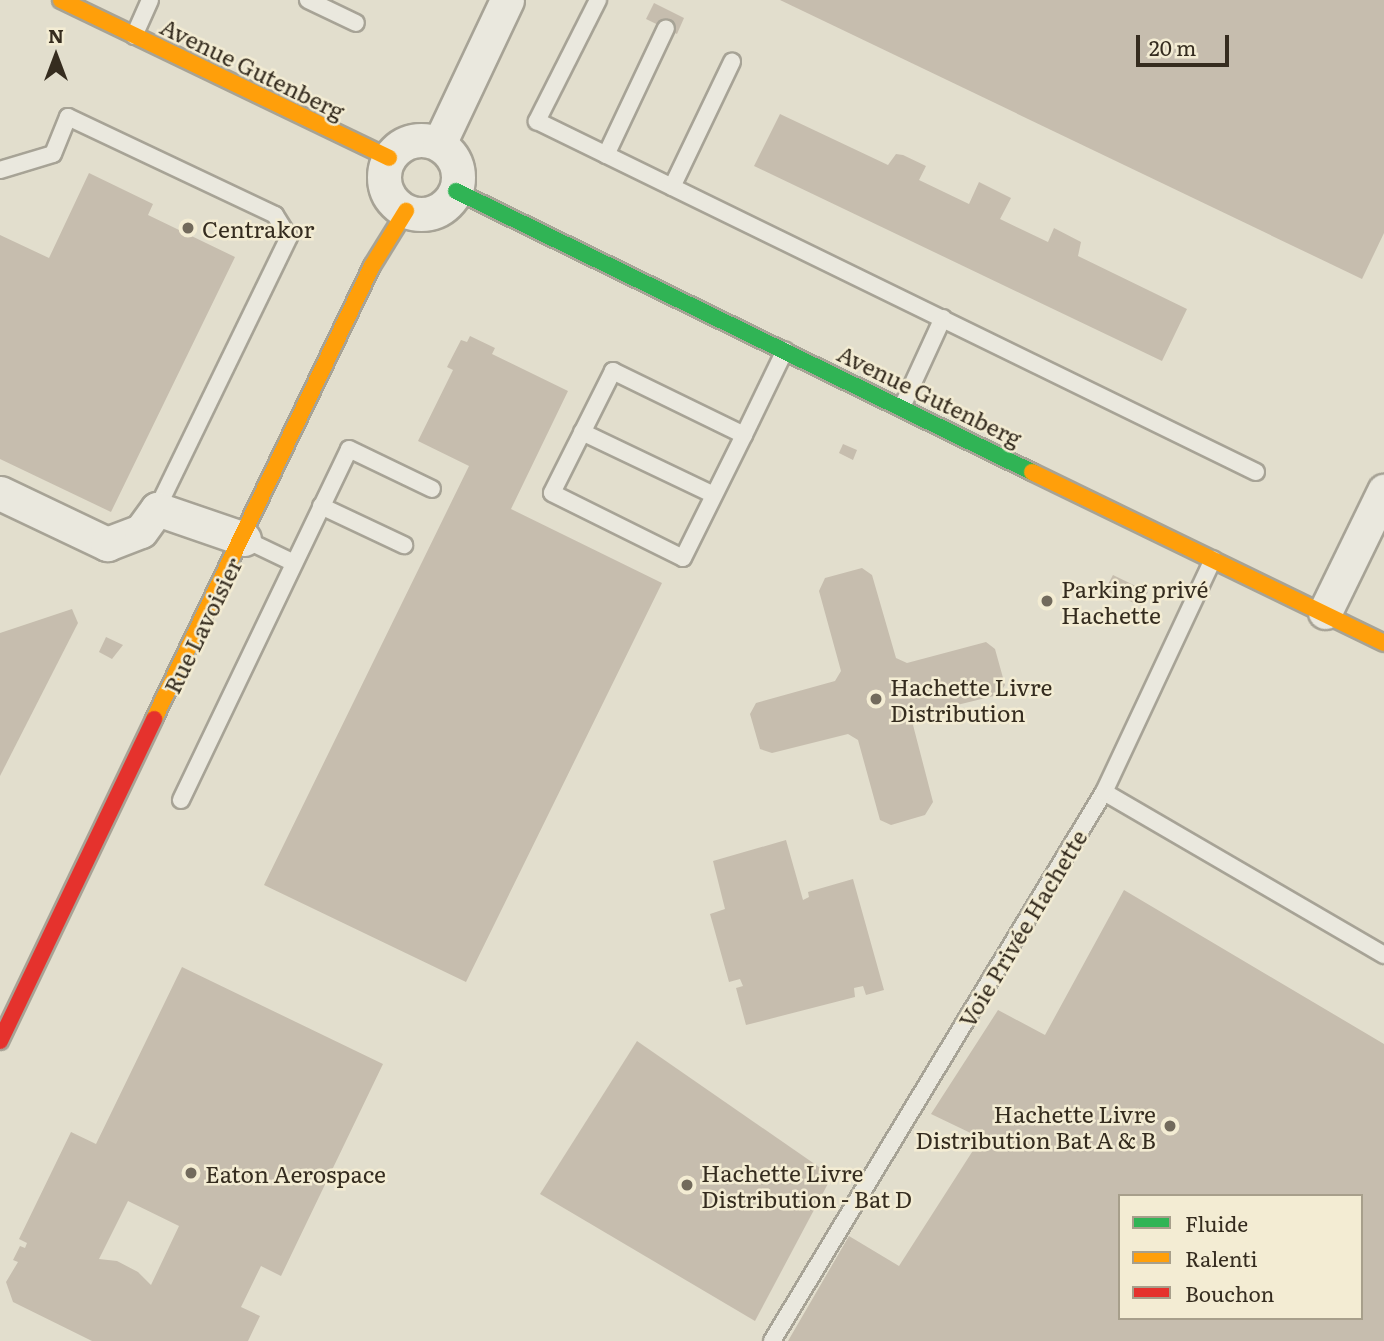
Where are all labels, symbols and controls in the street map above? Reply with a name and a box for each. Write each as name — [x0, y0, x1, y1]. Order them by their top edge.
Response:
street label: Avenue Gutenberg — [156, 11, 350, 125]
north arrow — [21, 21, 91, 91]
text: N — [48, 21, 64, 49]
scale bar — [1139, 21, 1232, 65]
text: 20 m — [1149, 31, 1196, 62]
place label: Centrakor — [202, 214, 314, 242]
marker: Centrakor — [180, 220, 196, 236]
street label: Avenue Gutenberg — [833, 338, 1027, 452]
street label: Rue Lavoisier — [157, 553, 247, 697]
place label: Parking privé Hachette — [1061, 574, 1209, 628]
marker: Parking privé Hachette — [1039, 593, 1055, 609]
place label: Hachette Livre Distribution — [890, 672, 1052, 726]
marker: Hachette Livre Distribution — [868, 691, 884, 707]
street label: Voie Privée Hachette — [952, 824, 1092, 1032]
place label: Hachette Livre Distribution Bat A & B — [915, 1099, 1156, 1153]
marker: Hachette Livre Distribution Bat A & B — [1162, 1118, 1178, 1134]
place label: Hachette Livre Distribution - Bat D — [701, 1158, 912, 1212]
place label: Eaton Aerospace — [205, 1159, 386, 1187]
marker: Eaton Aerospace — [183, 1165, 199, 1181]
marker: Hachette Livre Distribution - Bat D — [679, 1177, 695, 1193]
legend — [1118, 1194, 1363, 1320]
text: Fluide — [1185, 1207, 1248, 1238]
text: Ralenti — [1185, 1242, 1258, 1273]
text: Bouchon — [1185, 1277, 1274, 1308]

